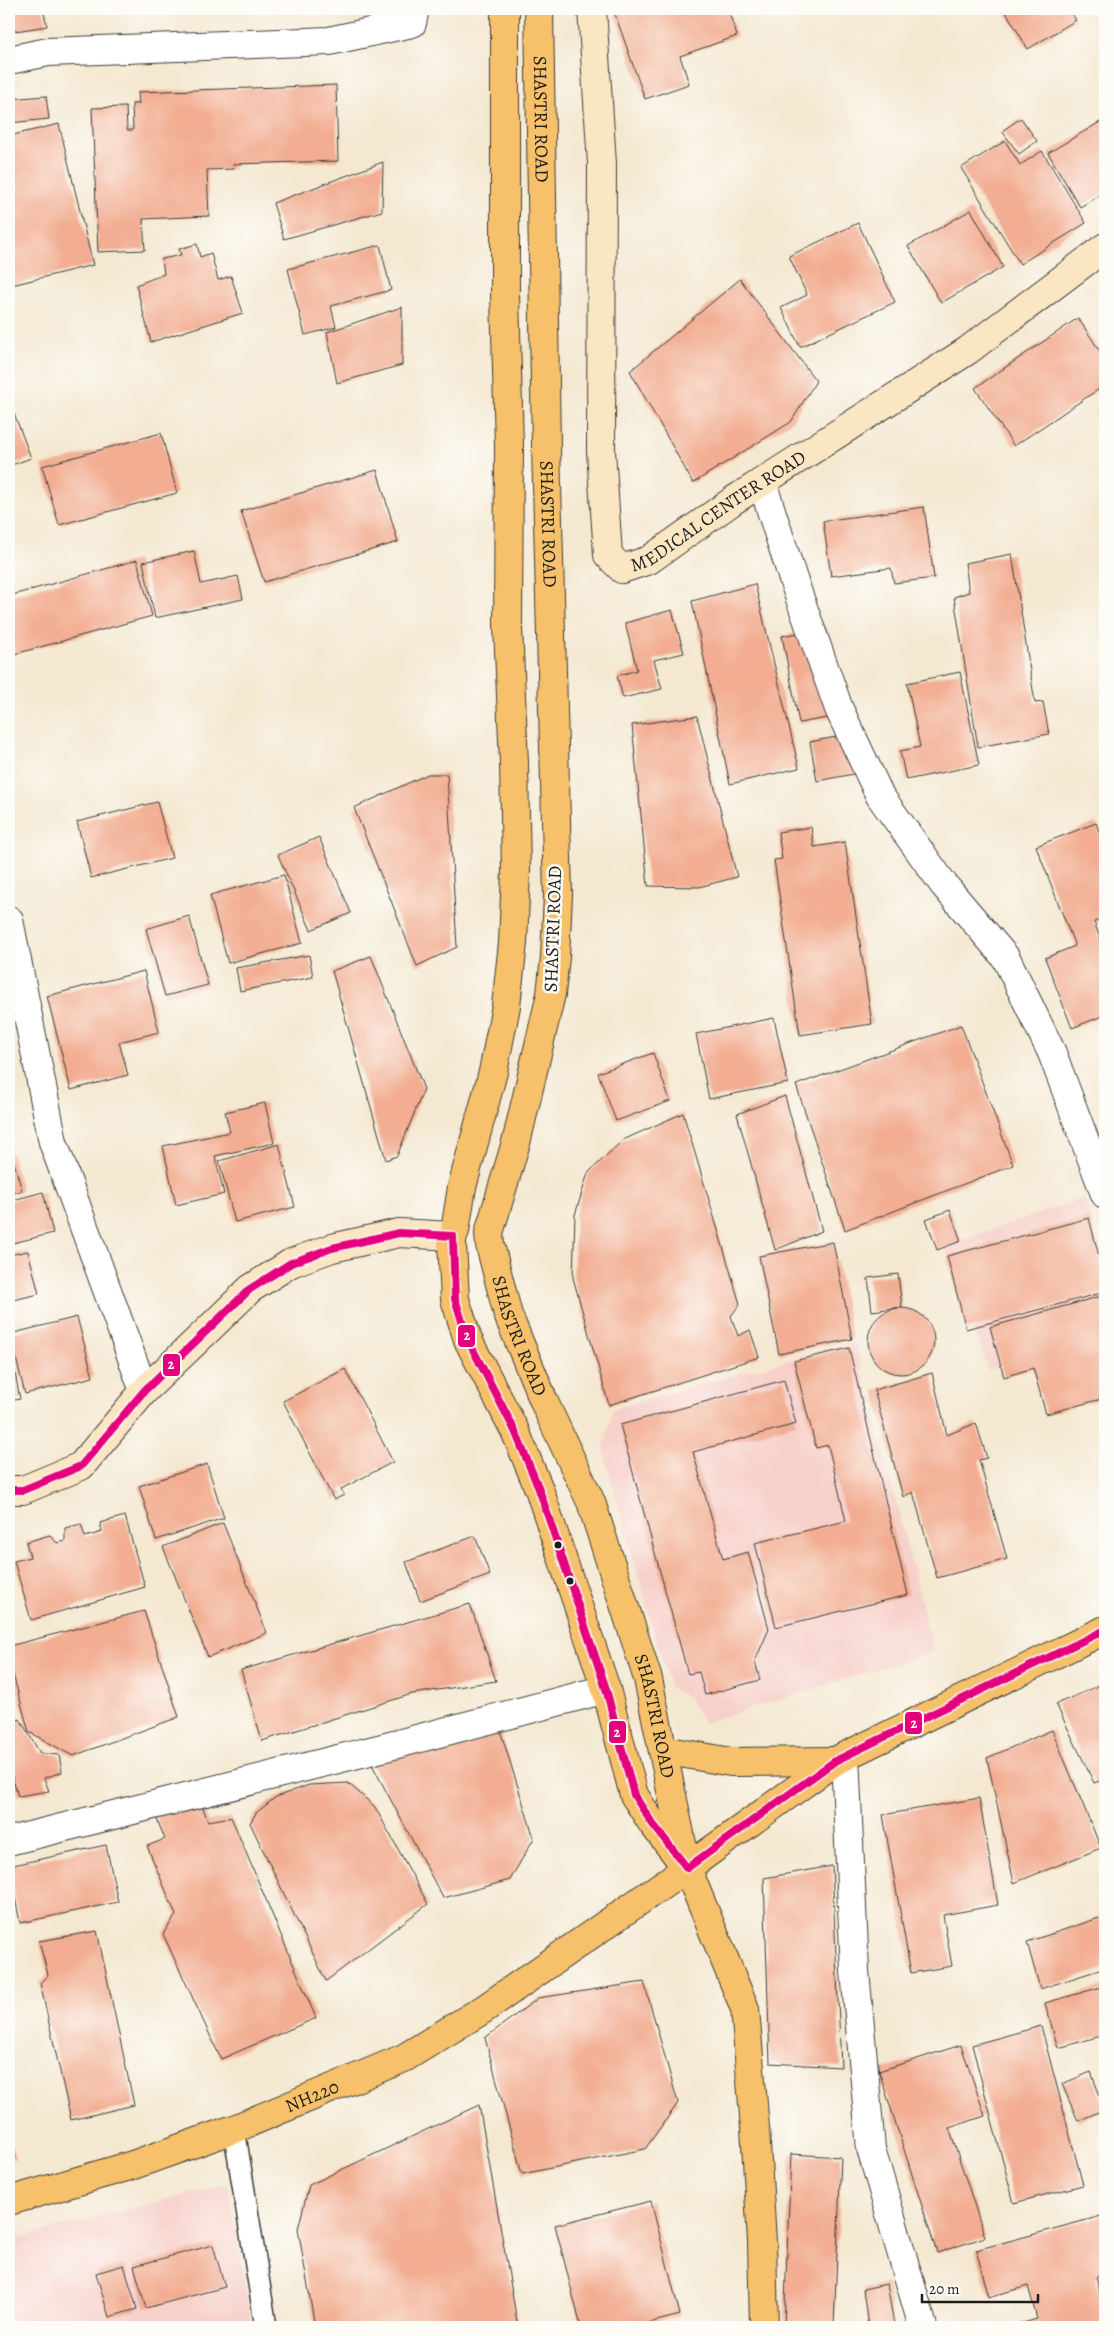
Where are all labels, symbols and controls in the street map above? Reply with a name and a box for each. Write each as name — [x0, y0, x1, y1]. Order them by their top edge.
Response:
street label: SHASTRI ROAD — [527, 55, 555, 183]
street label: MEDICAL CENTER ROAD — [627, 444, 811, 578]
street label: SHASTRI ROAD — [533, 460, 563, 588]
street label: SHASTRI ROAD — [538, 865, 568, 993]
street label: SHASTRI ROAD — [485, 1273, 553, 1400]
line badge: 2 — [457, 1324, 476, 1348]
text: 2 — [464, 1326, 471, 1345]
line badge: 2 — [162, 1353, 181, 1377]
text: 2 — [168, 1355, 175, 1374]
unlabelled marker — [553, 1540, 563, 1550]
unlabelled marker — [565, 1576, 575, 1586]
street label: SHASTRI ROAD — [628, 1650, 681, 1781]
line badge: 2 — [904, 1711, 923, 1735]
text: 2 — [911, 1714, 918, 1733]
line badge: 2 — [608, 1720, 627, 1744]
text: 2 — [614, 1723, 621, 1742]
street label: NH220 — [281, 2074, 343, 2119]
scale bar — [922, 2271, 1038, 2303]
text: 20 m — [929, 2279, 960, 2299]

